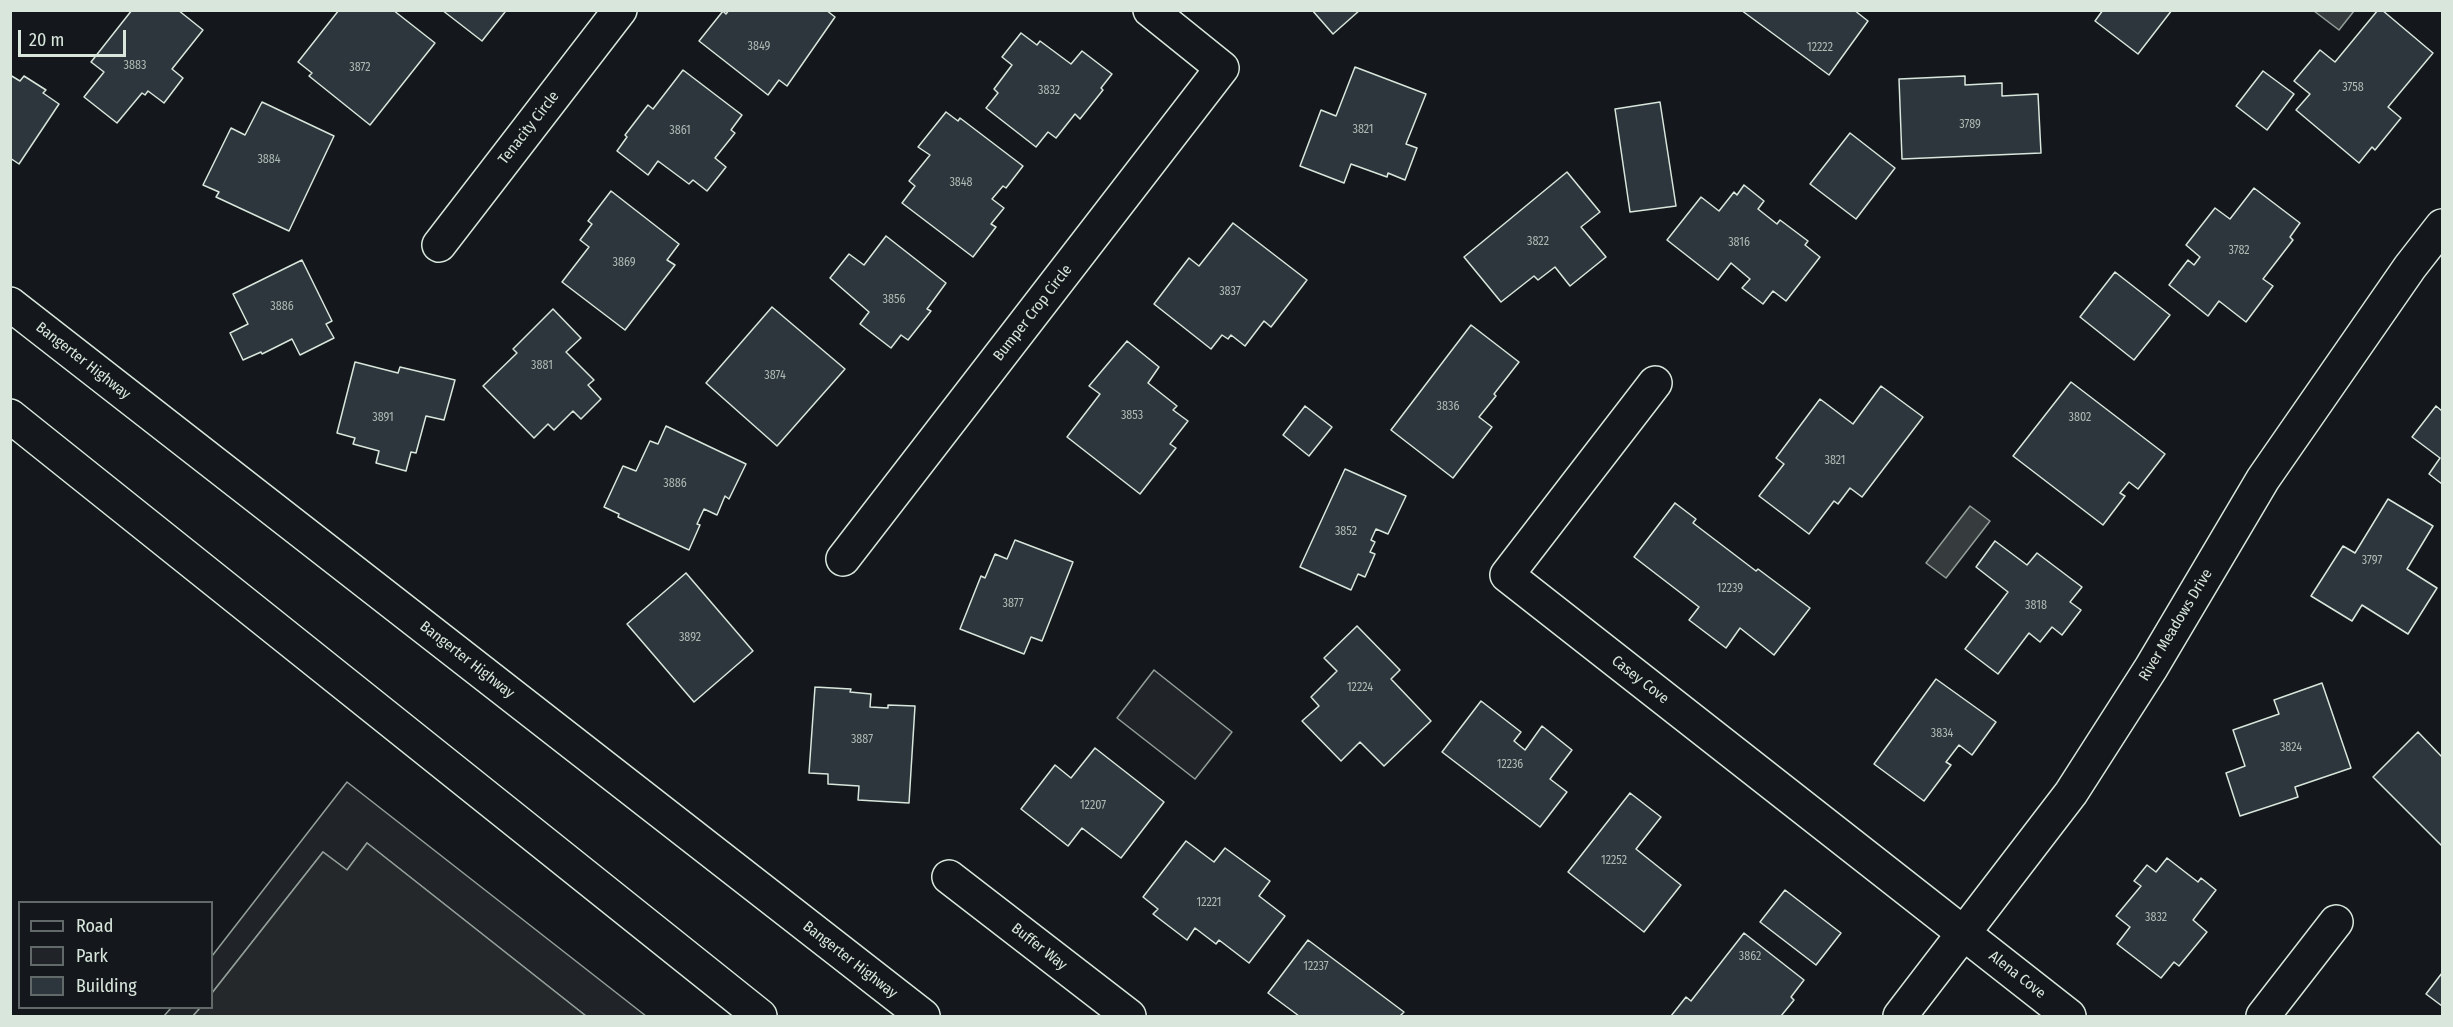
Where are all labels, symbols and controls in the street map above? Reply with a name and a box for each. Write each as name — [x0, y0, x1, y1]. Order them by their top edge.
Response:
scale bar — [21, 18, 129, 56]
text: 20 m — [29, 29, 64, 51]
house number: 3849 — [748, 40, 770, 54]
house number: 12222 — [1807, 41, 1833, 55]
house number: 3883 — [124, 59, 146, 73]
house number: 3872 — [349, 61, 371, 75]
house number: 3758 — [2342, 81, 2364, 95]
house number: 3832 — [1038, 84, 1060, 98]
street label: Tenacity Circle — [495, 88, 563, 168]
house number: 3789 — [1959, 118, 1981, 132]
house number: 3821 — [1352, 123, 1374, 137]
house number: 3861 — [669, 124, 691, 138]
house number: 3884 — [257, 153, 281, 167]
house number: 3848 — [949, 176, 973, 190]
house number: 3822 — [1527, 235, 1549, 249]
house number: 3816 — [1728, 236, 1750, 250]
house number: 3782 — [2228, 244, 2250, 258]
house number: 3869 — [612, 256, 636, 270]
street label: Bumper Crop Circle — [990, 261, 1076, 365]
house number: 3837 — [1219, 285, 1241, 299]
house number: 3856 — [883, 293, 905, 307]
house number: 3886 — [270, 300, 294, 314]
street label: Bangerter Highway — [32, 318, 134, 404]
house number: 3881 — [531, 359, 553, 373]
house number: 3874 — [764, 369, 786, 383]
house number: 3836 — [1437, 400, 1459, 414]
house number: 3853 — [1121, 409, 1143, 423]
house number: 3891 — [372, 411, 394, 425]
house number: 3802 — [2069, 411, 2091, 425]
house number: 3821 — [1824, 454, 1846, 468]
house number: 3886 — [663, 477, 687, 491]
house number: 3852 — [1335, 525, 1357, 539]
house number: 3797 — [2362, 554, 2382, 568]
street label: River Meadows Drive — [2135, 566, 2217, 684]
house number: 12239 — [1717, 582, 1743, 596]
house number: 3877 — [1002, 597, 1024, 611]
house number: 3818 — [2025, 599, 2047, 613]
street label: Bangerter Highway — [416, 617, 518, 703]
house number: 3892 — [679, 631, 701, 645]
street label: Casey Cove — [1608, 652, 1672, 708]
house number: 12224 — [1347, 681, 1373, 695]
house number: 3834 — [1931, 727, 1953, 741]
house number: 3887 — [851, 733, 873, 747]
house number: 3824 — [2280, 741, 2302, 755]
house number: 12236 — [1497, 758, 1523, 772]
house number: 12207 — [1080, 799, 1106, 813]
house number: 12252 — [1601, 854, 1627, 868]
house number: 12221 — [1197, 896, 1221, 910]
legend — [18, 901, 213, 1009]
house number: 3832 — [2145, 911, 2167, 925]
text: Road — [76, 915, 113, 937]
street label: Bangerter Highway — [799, 917, 901, 1003]
street label: Buffer Way — [1008, 920, 1070, 974]
text: Park — [76, 945, 108, 967]
street label: Alena Cove — [1985, 947, 2049, 1003]
house number: 3862 — [1739, 950, 1761, 964]
house number: 12237 — [1303, 960, 1329, 974]
text: Building — [76, 975, 137, 997]

